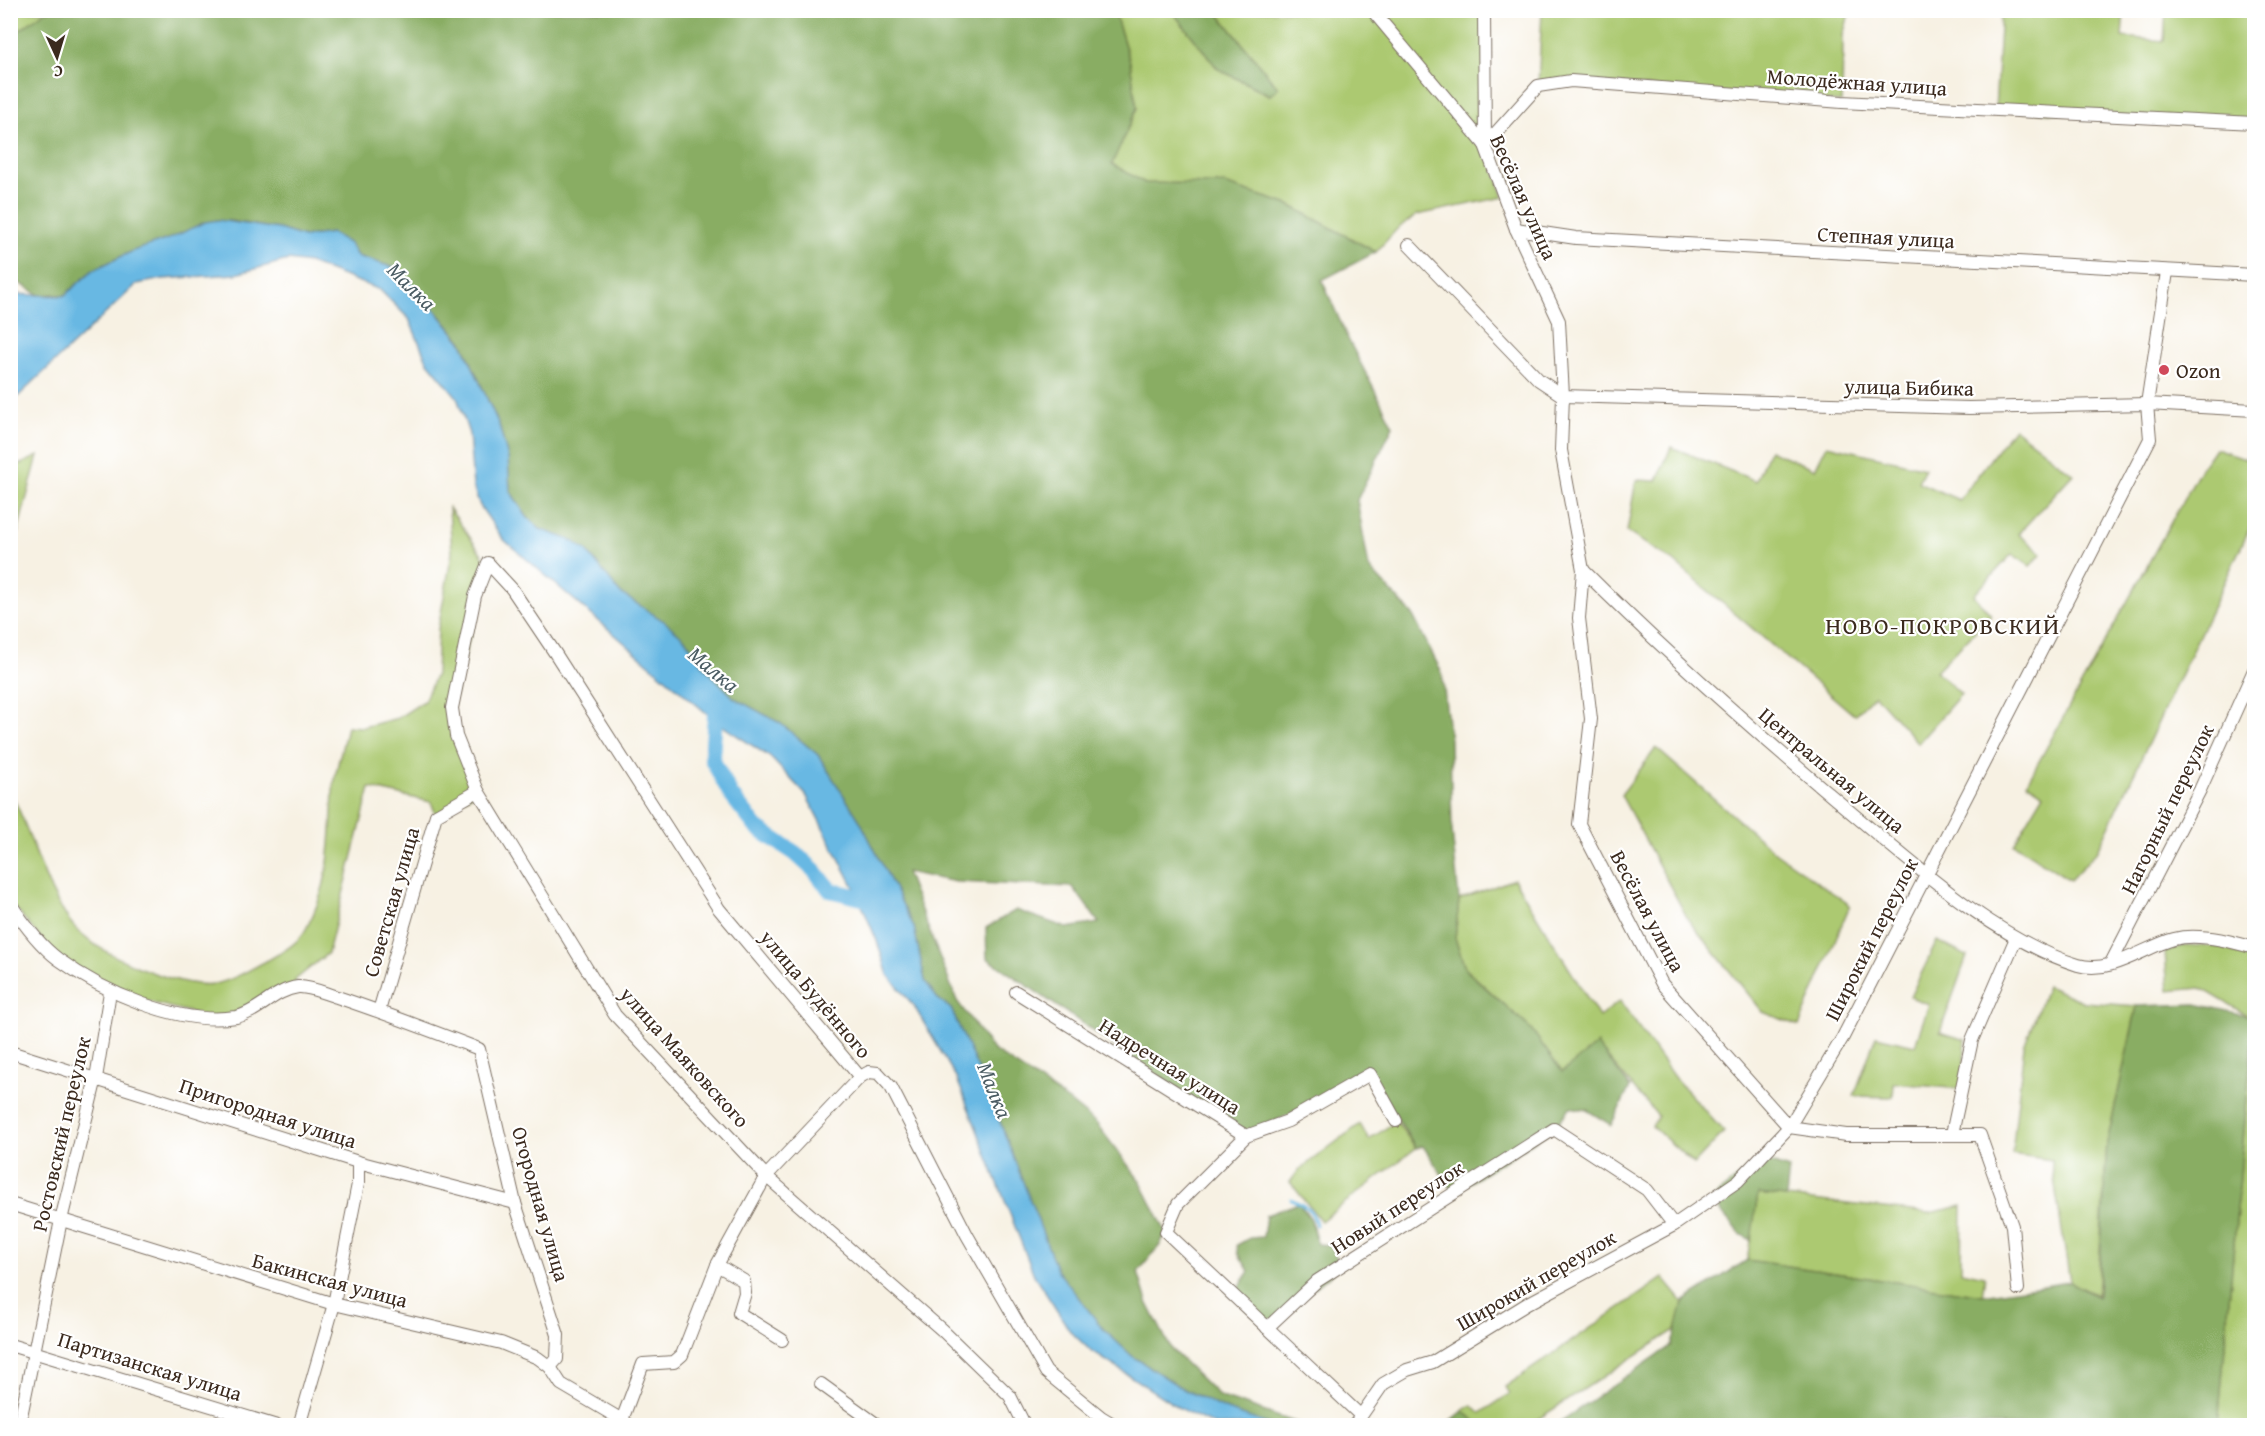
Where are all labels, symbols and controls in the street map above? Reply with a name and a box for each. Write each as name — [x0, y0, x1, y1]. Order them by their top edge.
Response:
north arrow — [27, 27, 87, 87]
text: С — [53, 60, 63, 84]
street label: Молодёжная улица — [1766, 60, 1948, 104]
street label: Весёлая улица — [1483, 129, 1565, 265]
street label: Степная улица — [1817, 218, 1955, 256]
water label: Малка — [380, 254, 444, 318]
place label: Ozon — [2176, 355, 2221, 386]
marker: Ozon — [2157, 363, 2171, 377]
street label: улица Бибика — [1843, 370, 1974, 404]
district label: НОВО-ПОКРОВСКИЙ — [1825, 608, 2061, 643]
water label: Малка — [681, 638, 747, 700]
street label: Центральная улица — [1752, 699, 1912, 841]
street label: Нагорный переулок — [2112, 719, 2222, 899]
street label: Советская улица — [355, 823, 427, 981]
street label: Весёлая улица — [1603, 844, 1693, 978]
street label: Широкий переулок — [1816, 852, 1926, 1026]
street label: улица Будённого — [752, 922, 879, 1065]
street label: улица Маяковского — [612, 979, 757, 1135]
street label: Надречная улица — [1093, 1010, 1247, 1122]
street label: Ростовский переулок — [23, 1033, 99, 1235]
water label: Малка — [969, 1057, 1021, 1123]
street label: Пригородная улица — [175, 1070, 361, 1156]
street label: Огородная улица — [504, 1123, 578, 1285]
street label: Новый переулок — [1324, 1152, 1470, 1262]
street label: Широкий переулок — [1451, 1222, 1621, 1338]
street label: Бакинская улица — [249, 1244, 411, 1316]
street label: Партизанская улица — [54, 1323, 246, 1409]

